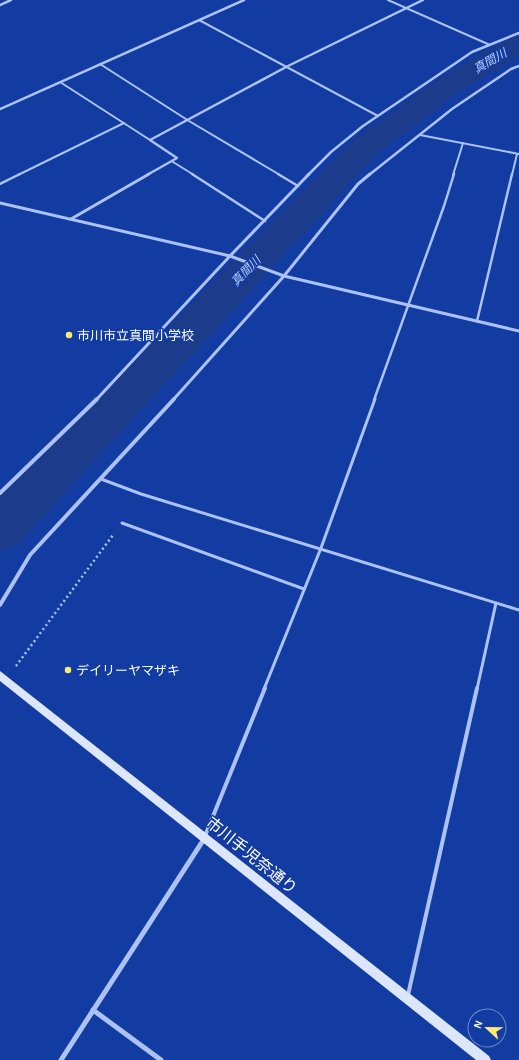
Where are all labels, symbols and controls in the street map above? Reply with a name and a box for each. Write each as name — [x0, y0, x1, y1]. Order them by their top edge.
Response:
water label: 真間川 — [471, 45, 511, 76]
water label: 真間川 — [228, 252, 265, 289]
place label: 市川市立真間小学校 — [77, 328, 194, 343]
marker: 市川市立真間小学校 — [64, 330, 74, 340]
place label: デイリーヤマザキ — [76, 663, 180, 678]
marker: デイリーヤマザキ — [63, 665, 73, 675]
street label: 市川手児奈通り — [202, 813, 301, 898]
north arrow — [467, 1008, 507, 1048]
text: N — [471, 1018, 486, 1031]

